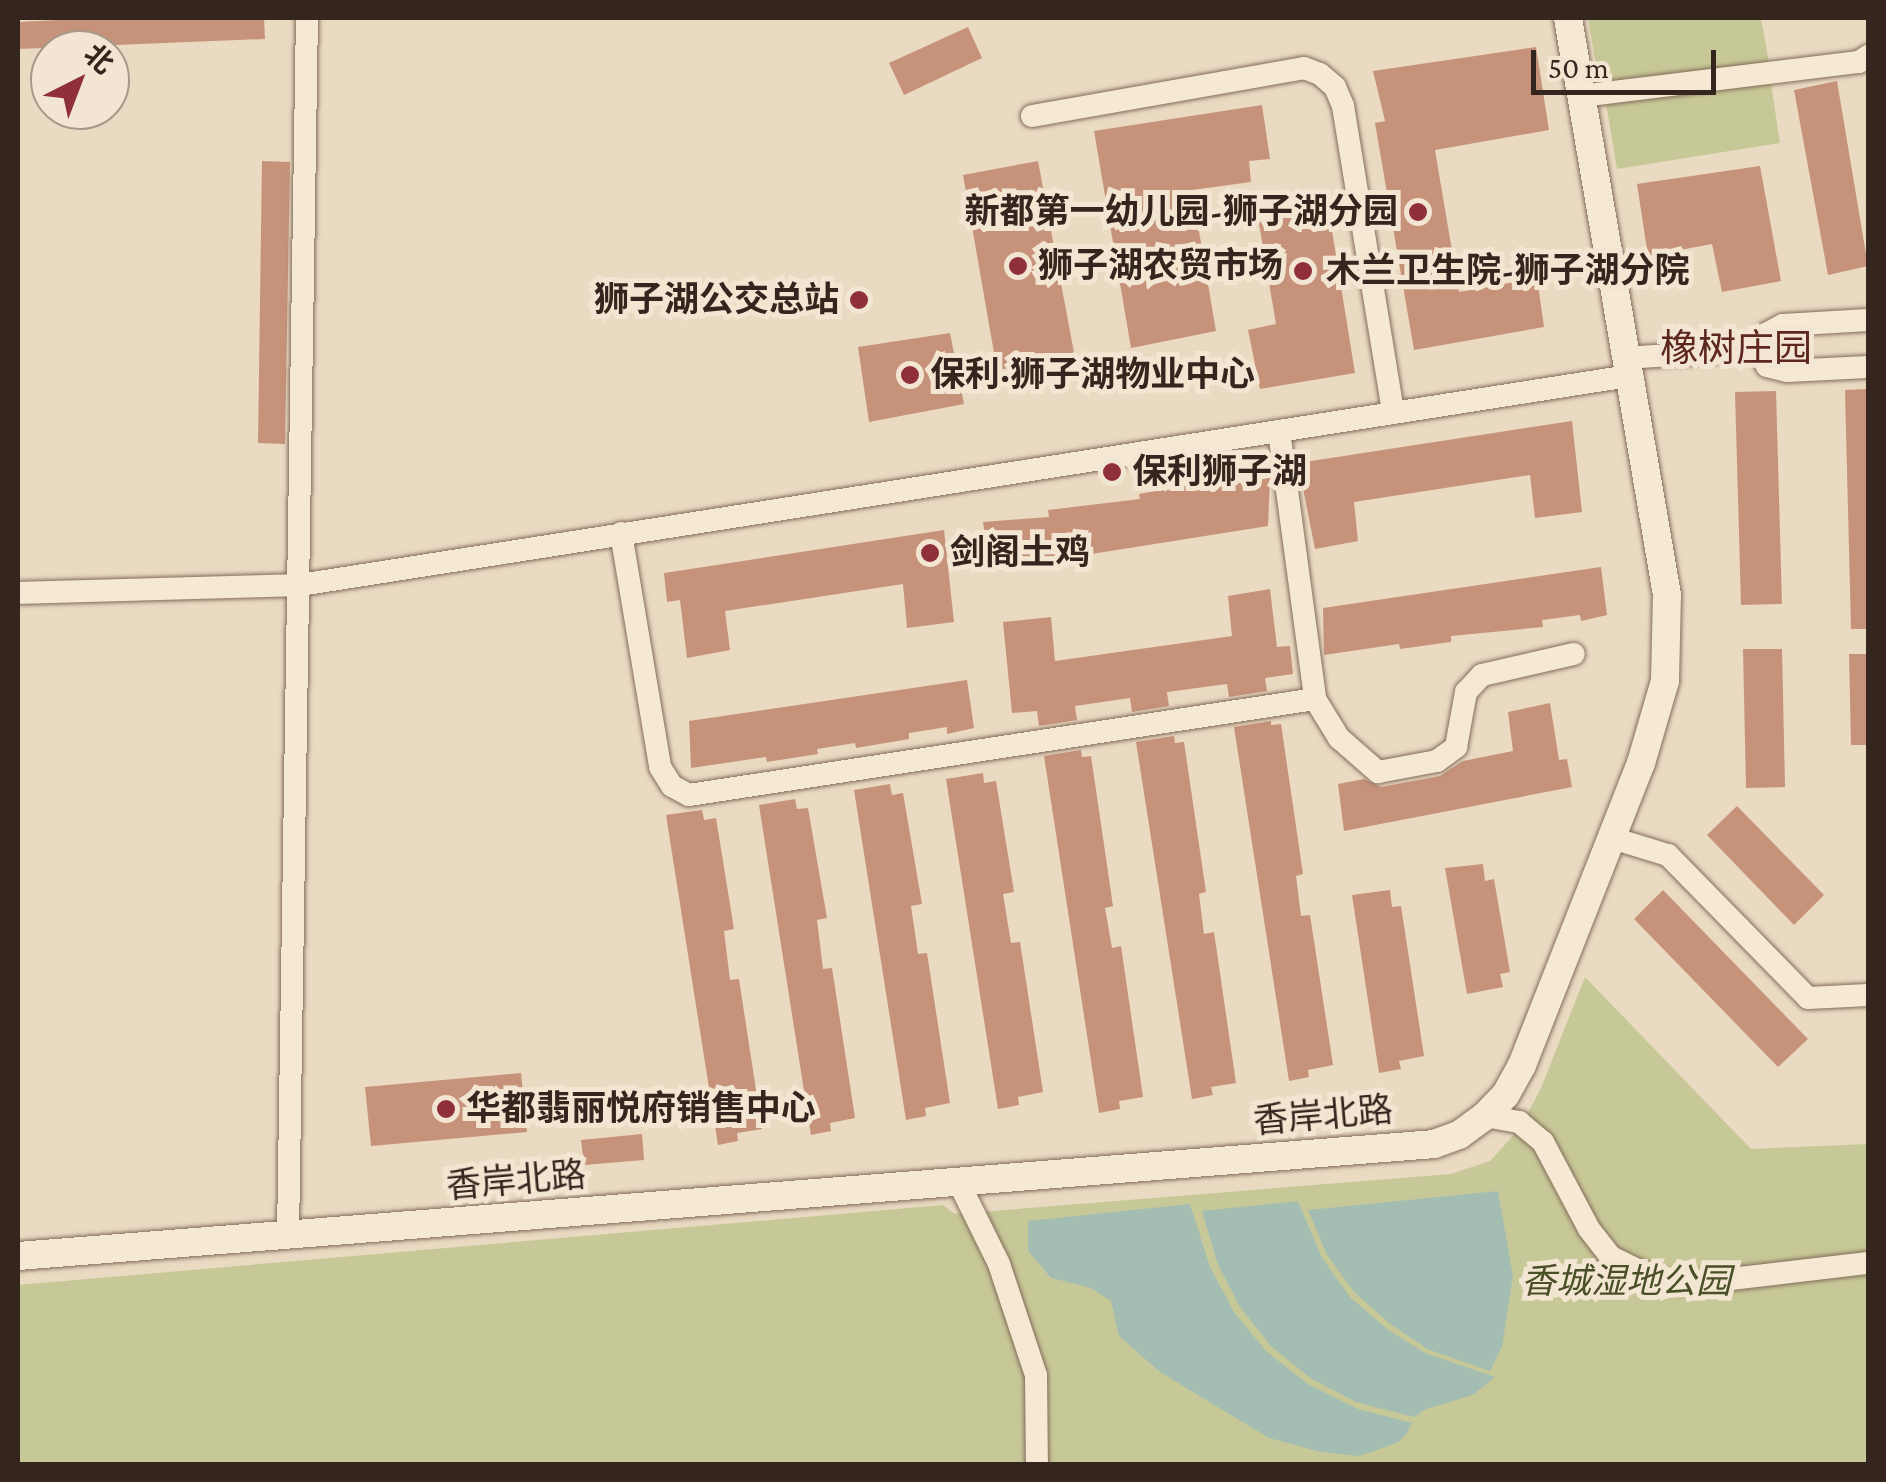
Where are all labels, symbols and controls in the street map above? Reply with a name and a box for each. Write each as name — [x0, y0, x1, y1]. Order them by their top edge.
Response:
north arrow — [30, 30, 130, 130]
scale bar — [1536, 30, 1721, 92]
text: 北 — [78, 38, 120, 80]
text: 50 m — [1548, 51, 1609, 84]
place label: 新都第一幼儿园-狮子湖分园 — [965, 191, 1398, 233]
marker: 新都第一幼儿园-狮子湖分园 — [1407, 201, 1429, 223]
place label: 狮子湖农贸市场 — [1038, 245, 1283, 287]
place label: 木兰卫生院-狮子湖分院 — [1326, 250, 1689, 292]
marker: 狮子湖农贸市场 — [1007, 255, 1029, 277]
marker: 木兰卫生院-狮子湖分院 — [1290, 258, 1316, 284]
place label: 狮子湖公交总站 — [594, 279, 839, 321]
marker: 狮子湖公交总站 — [848, 289, 870, 311]
district label: 橡树庄园 — [1660, 326, 1812, 372]
place label: 保利·狮子湖物业中心 — [930, 354, 1255, 396]
marker: 保利·狮子湖物业中心 — [899, 364, 921, 386]
place label: 保利狮子湖 — [1132, 451, 1307, 493]
marker: 保利狮子湖 — [1101, 461, 1123, 483]
place label: 剑阁土鸡 — [950, 532, 1090, 574]
marker: 剑阁土鸡 — [919, 542, 941, 564]
place label: 华都翡丽悦府销售中心 — [466, 1088, 816, 1130]
street label: 香岸北路 — [1251, 1089, 1395, 1143]
marker: 华都翡丽悦府销售中心 — [435, 1098, 457, 1120]
street label: 香岸北路 — [444, 1154, 588, 1208]
park label: 香城湿地公园 — [1521, 1261, 1731, 1303]

